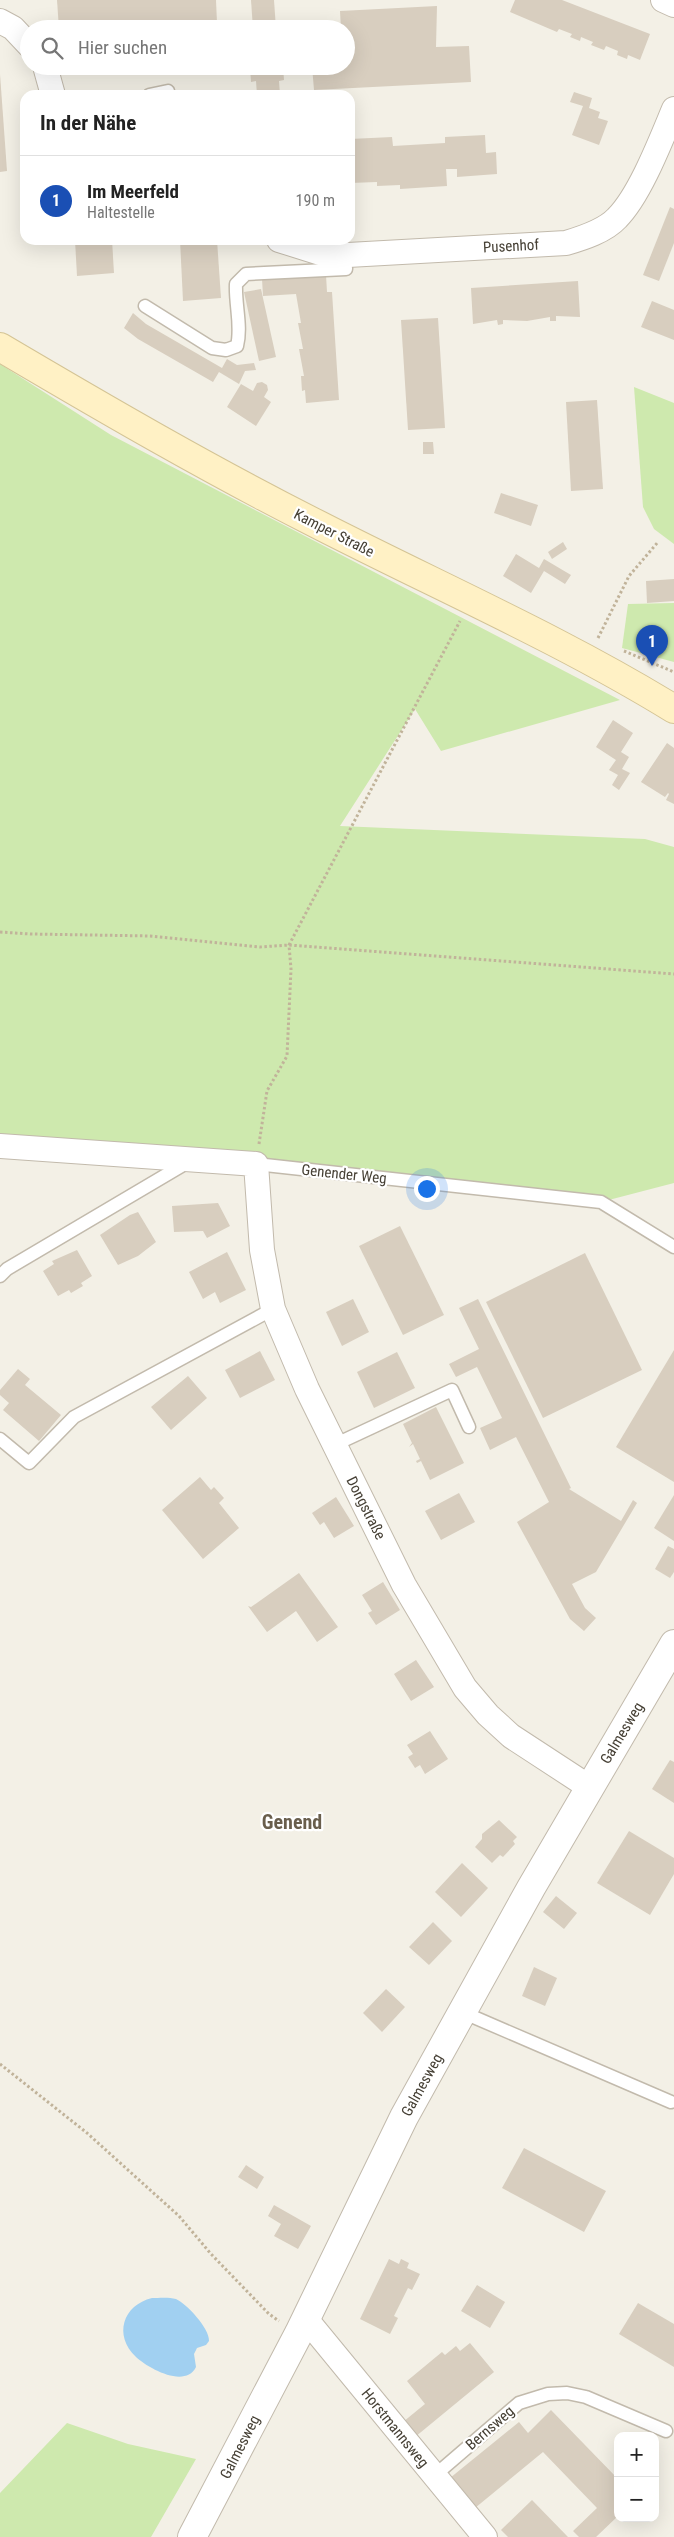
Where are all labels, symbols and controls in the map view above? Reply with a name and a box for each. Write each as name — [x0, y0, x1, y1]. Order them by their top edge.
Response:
search box — [20, 20, 355, 75]
icon: search — [38, 34, 66, 62]
text: Hier suchen — [78, 36, 167, 59]
text: In der Nähe — [40, 111, 136, 135]
text: Im Meerfeld — [87, 180, 179, 203]
text: 1 — [52, 191, 60, 210]
text: 190 m — [296, 191, 335, 210]
text: Haltestelle — [87, 203, 155, 222]
street label: Pusenhof — [482, 236, 540, 256]
street label: Kamper Straße — [291, 505, 377, 561]
pin: 1 — [636, 625, 668, 666]
street label: Genender Weg — [301, 1161, 387, 1187]
your location — [414, 1176, 440, 1202]
street label: Dongstraße — [342, 1473, 390, 1543]
street label: Galmesweg — [597, 1699, 647, 1767]
district label: Genend — [262, 1810, 322, 1834]
street label: Galmesweg — [397, 2051, 447, 2119]
street label: Horstmannsweg — [358, 2385, 432, 2471]
street label: Bernsweg — [462, 2402, 518, 2454]
street label: Galmesweg — [216, 2412, 264, 2482]
map controls — [614, 2432, 659, 2522]
button: + — [614, 2432, 659, 2477]
button: − — [614, 2477, 659, 2522]

